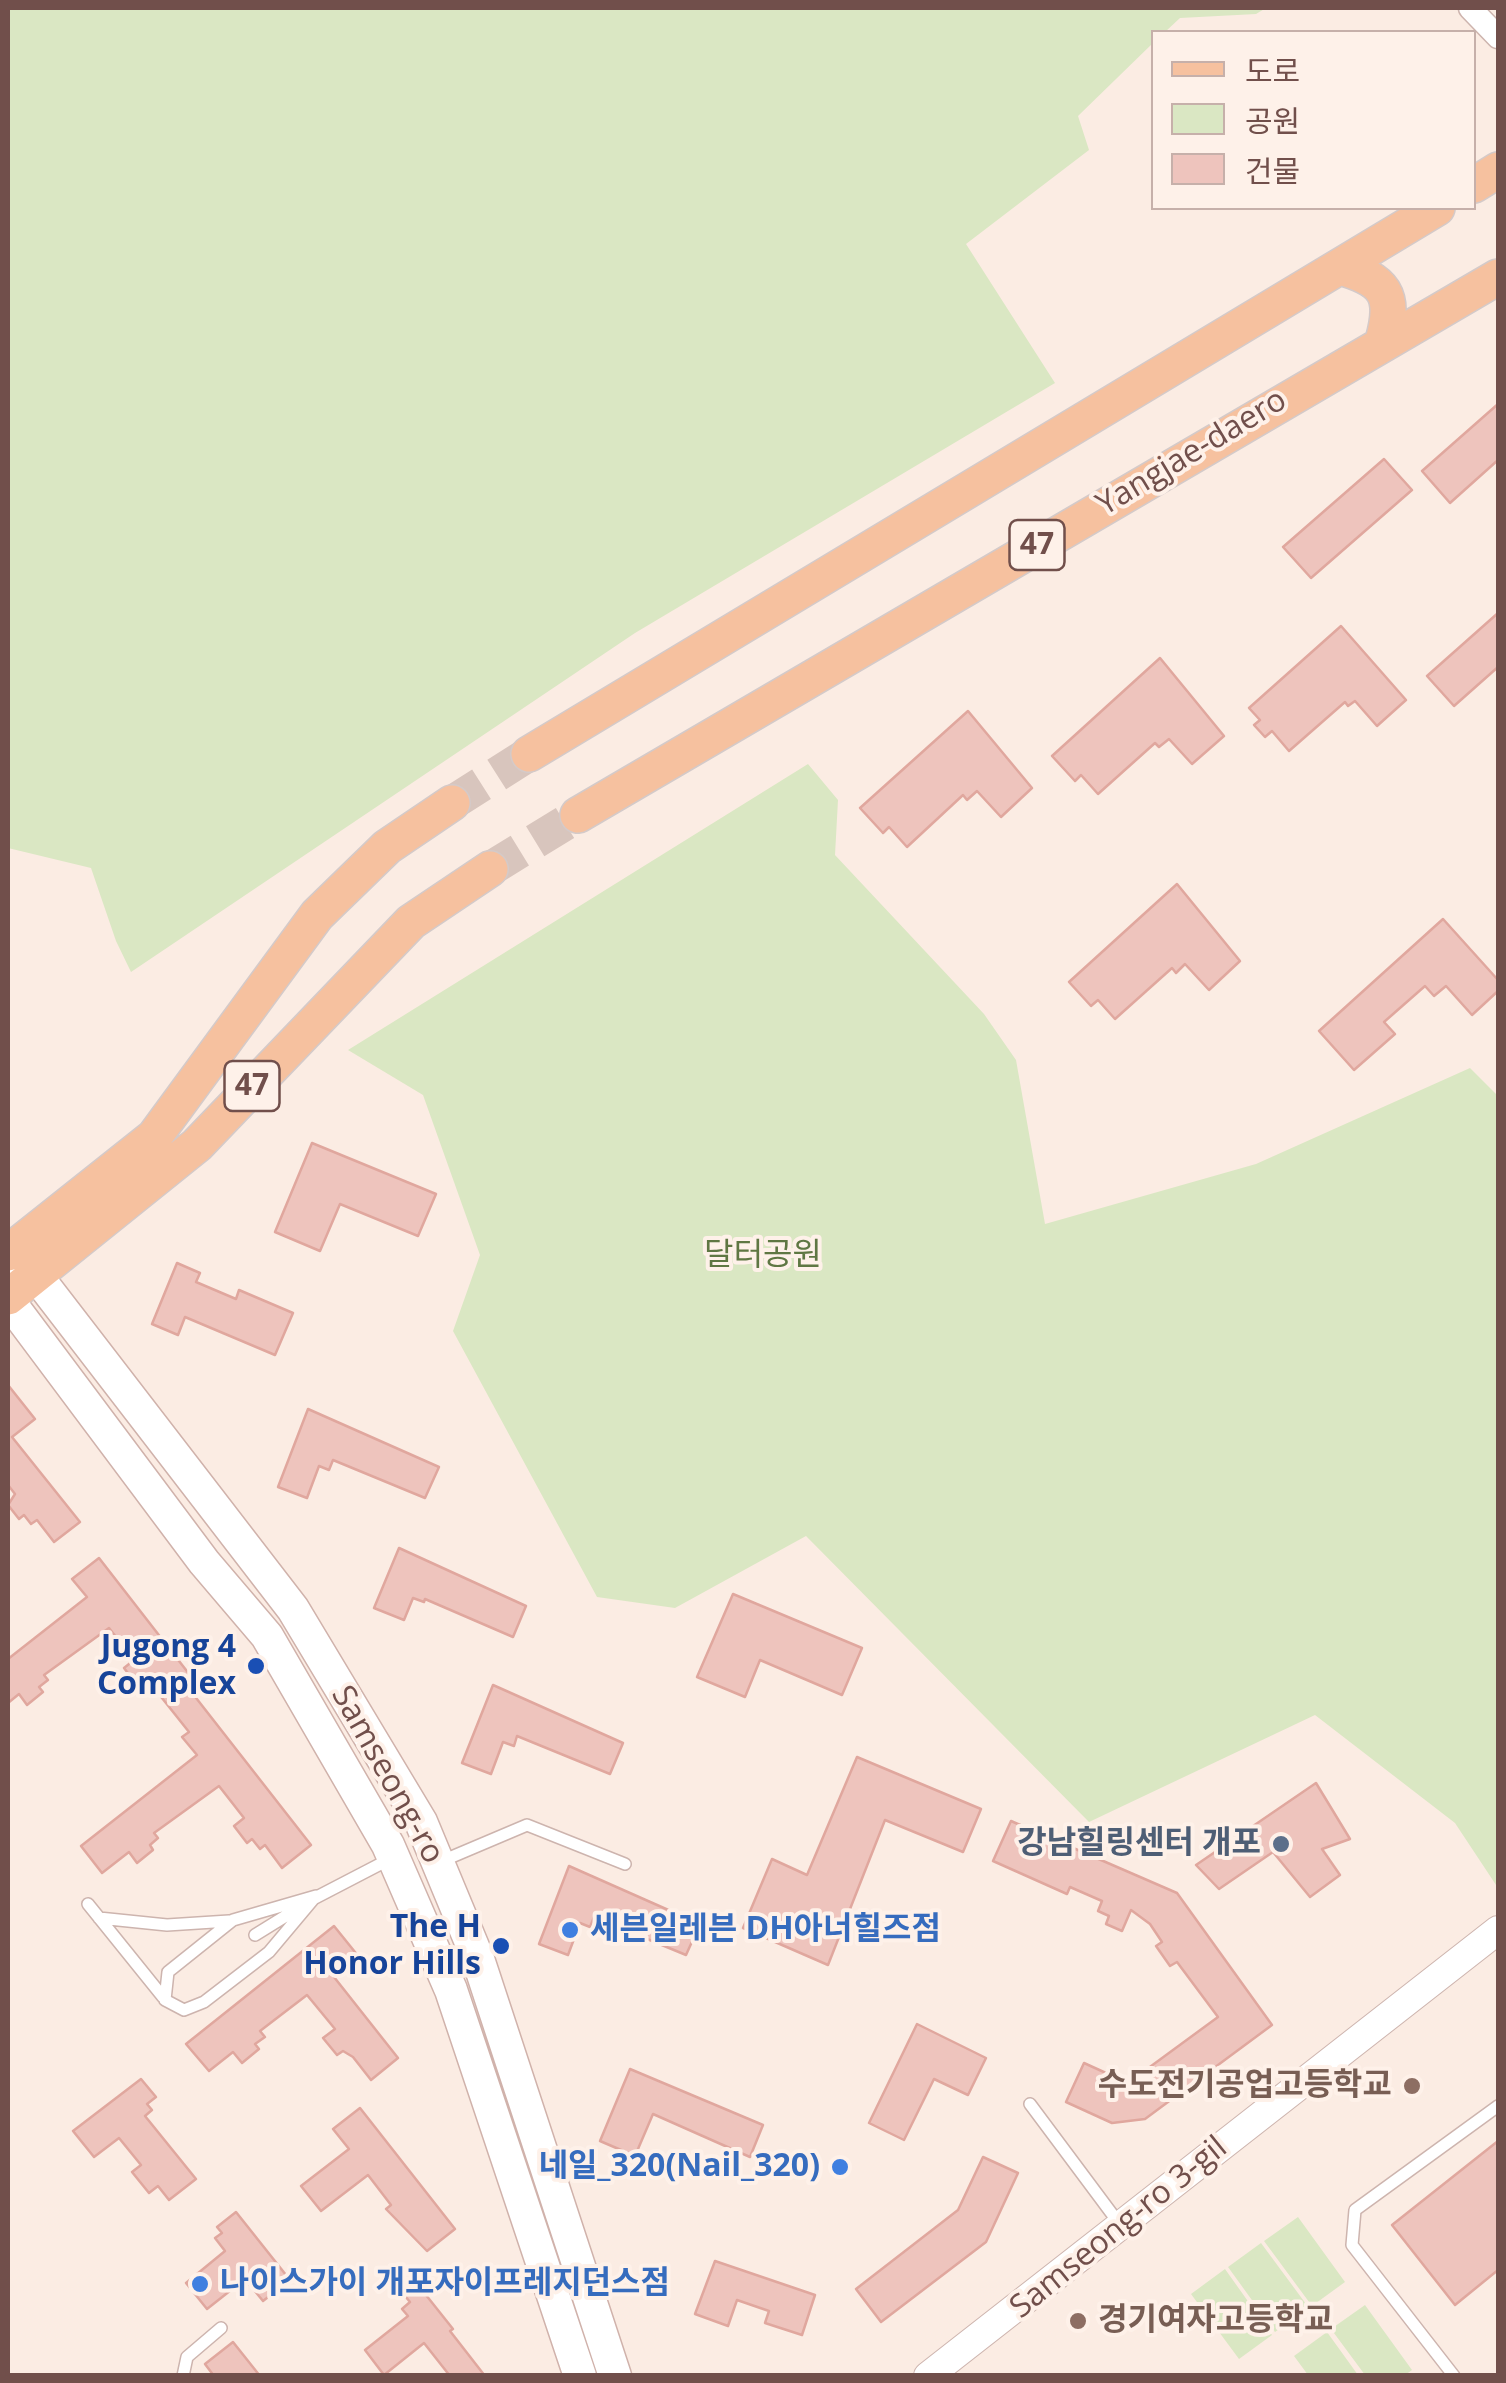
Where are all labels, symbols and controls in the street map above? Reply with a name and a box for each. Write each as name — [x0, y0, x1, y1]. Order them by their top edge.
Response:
legend — [1151, 30, 1476, 210]
text: 도로 — [1245, 50, 1300, 91]
text: 공원 — [1245, 100, 1300, 141]
text: 건물 — [1245, 150, 1300, 191]
street label: Yangjae-daero — [1090, 381, 1294, 525]
road number: 47 — [1010, 520, 1064, 570]
road number: 47 — [224, 1061, 280, 1111]
park label: 달터공원 — [704, 1237, 822, 1275]
place label: Jugong 4 Complex — [97, 1629, 236, 1704]
marker: Jugong 4 Complex — [245, 1655, 267, 1677]
street label: Samseong-ro — [322, 1680, 452, 1870]
place label: 강남힐링센터 개포 — [1017, 1825, 1261, 1863]
marker: 강남힐링센터 개포 — [1270, 1833, 1292, 1855]
place label: The H Honor Hills — [303, 1909, 481, 1984]
place label: 세븐일레븐 DH아너힐즈점 — [590, 1911, 941, 1949]
marker: 세븐일레븐 DH아너힐즈점 — [559, 1919, 581, 1941]
marker: The H Honor Hills — [490, 1935, 512, 1957]
place label: 수도전기공업고등학교 — [1098, 2067, 1392, 2105]
marker: 수도전기공업고등학교 — [1401, 2075, 1423, 2097]
street label: Samseong-ro 3-gil — [1003, 2129, 1235, 2327]
place label: 네일_320(Nail_320) — [538, 2148, 820, 2186]
marker: 네일_320(Nail_320) — [829, 2156, 851, 2178]
place label: 나이스가이 개포자이프레지던스점 — [220, 2265, 670, 2303]
marker: 나이스가이 개포자이프레지던스점 — [189, 2273, 211, 2295]
place label: 경기여자고등학교 — [1098, 2302, 1334, 2340]
marker: 경기여자고등학교 — [1067, 2310, 1089, 2332]

